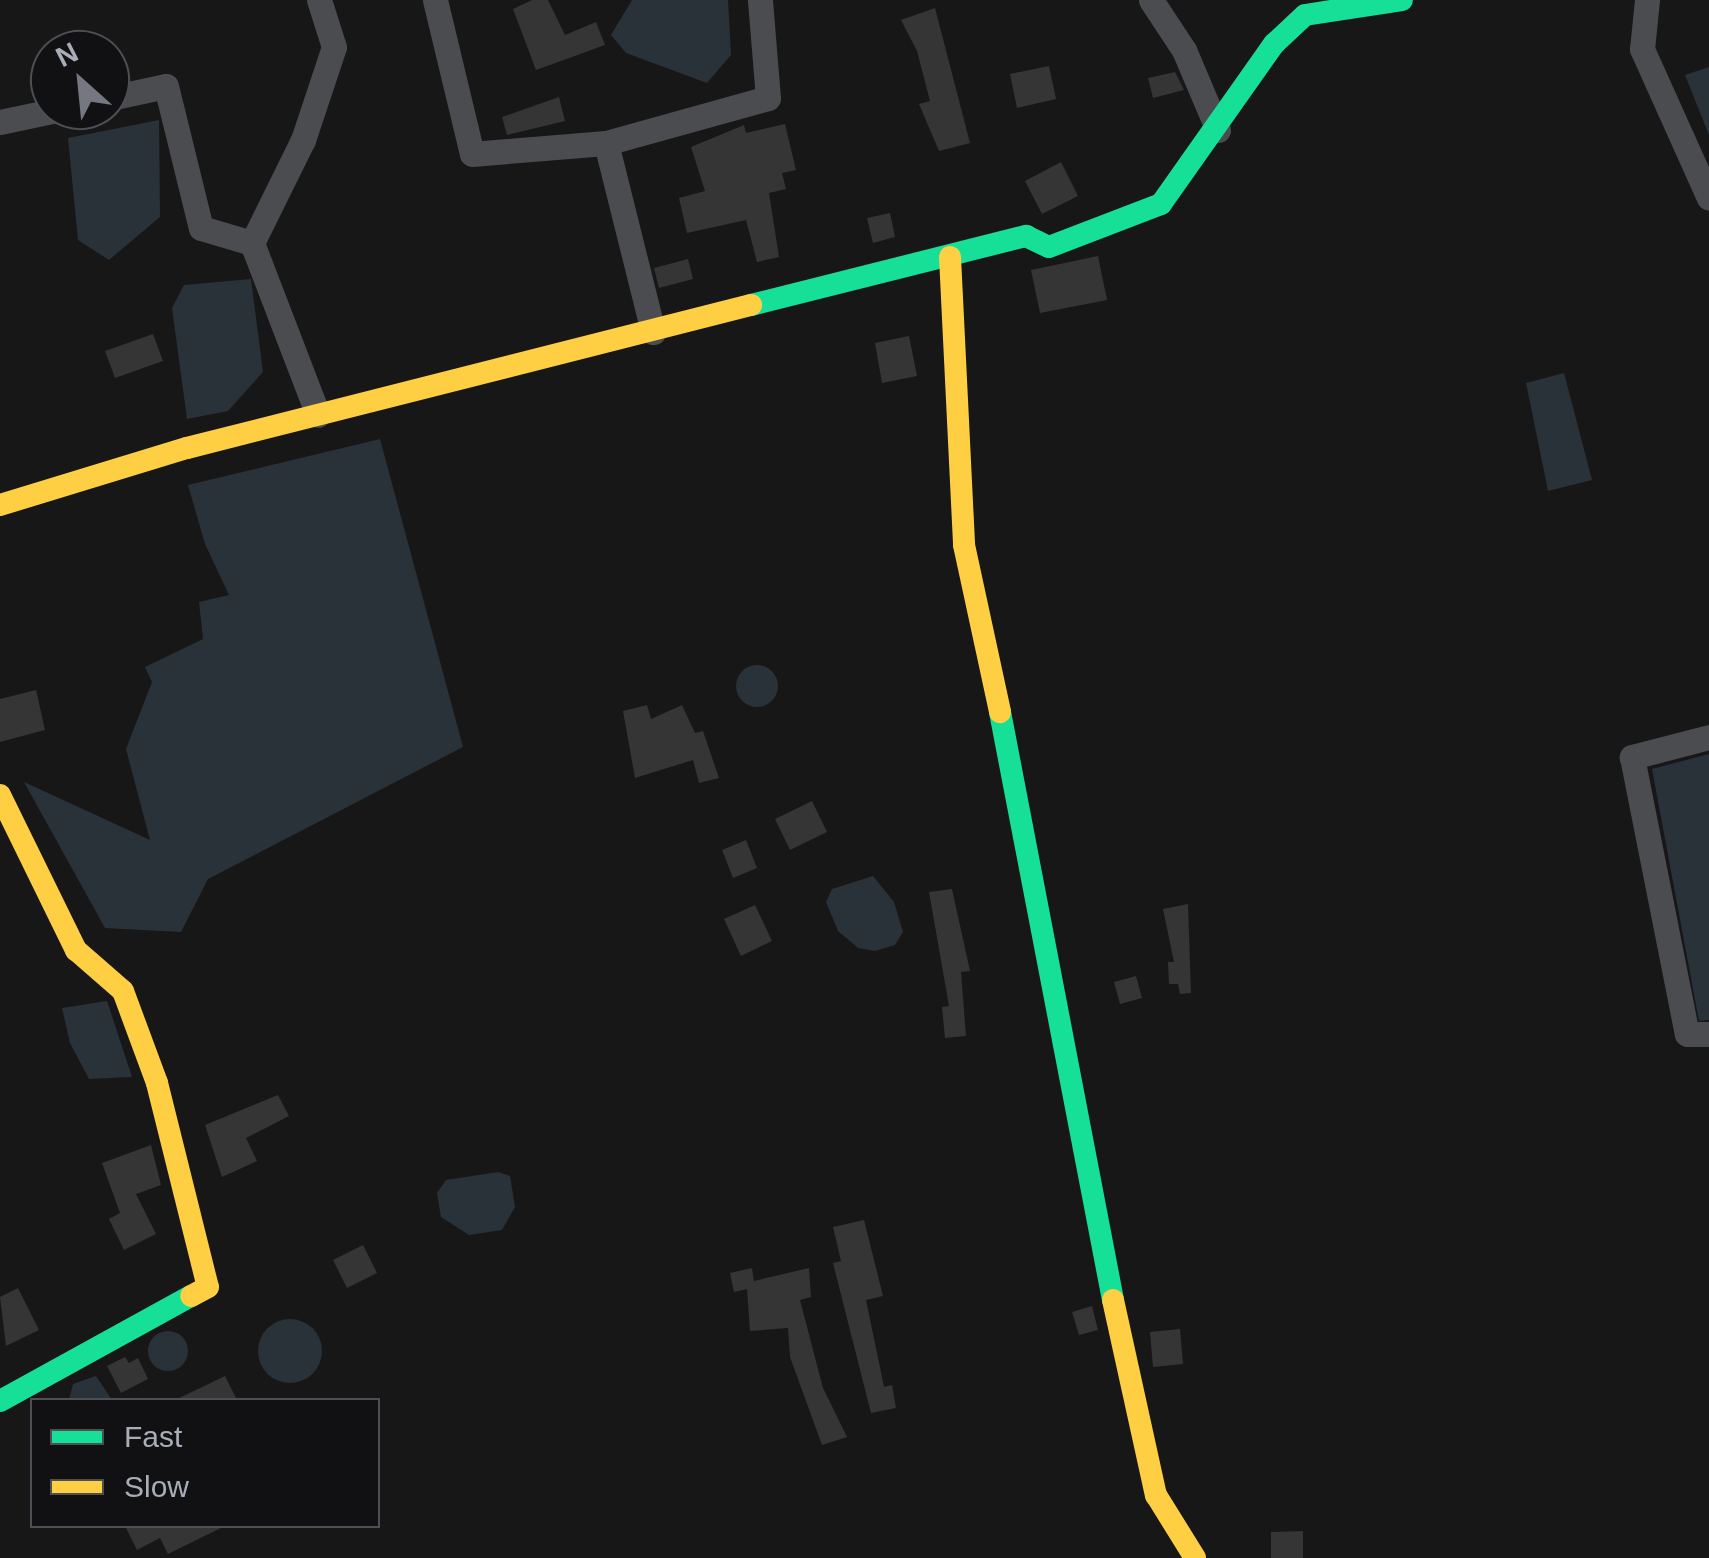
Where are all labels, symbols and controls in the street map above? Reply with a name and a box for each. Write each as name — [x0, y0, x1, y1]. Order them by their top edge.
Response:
north arrow — [30, 30, 130, 130]
text: N — [51, 36, 83, 73]
legend — [30, 1398, 380, 1528]
text: Fast — [124, 1420, 182, 1453]
text: Slow — [124, 1470, 189, 1503]

